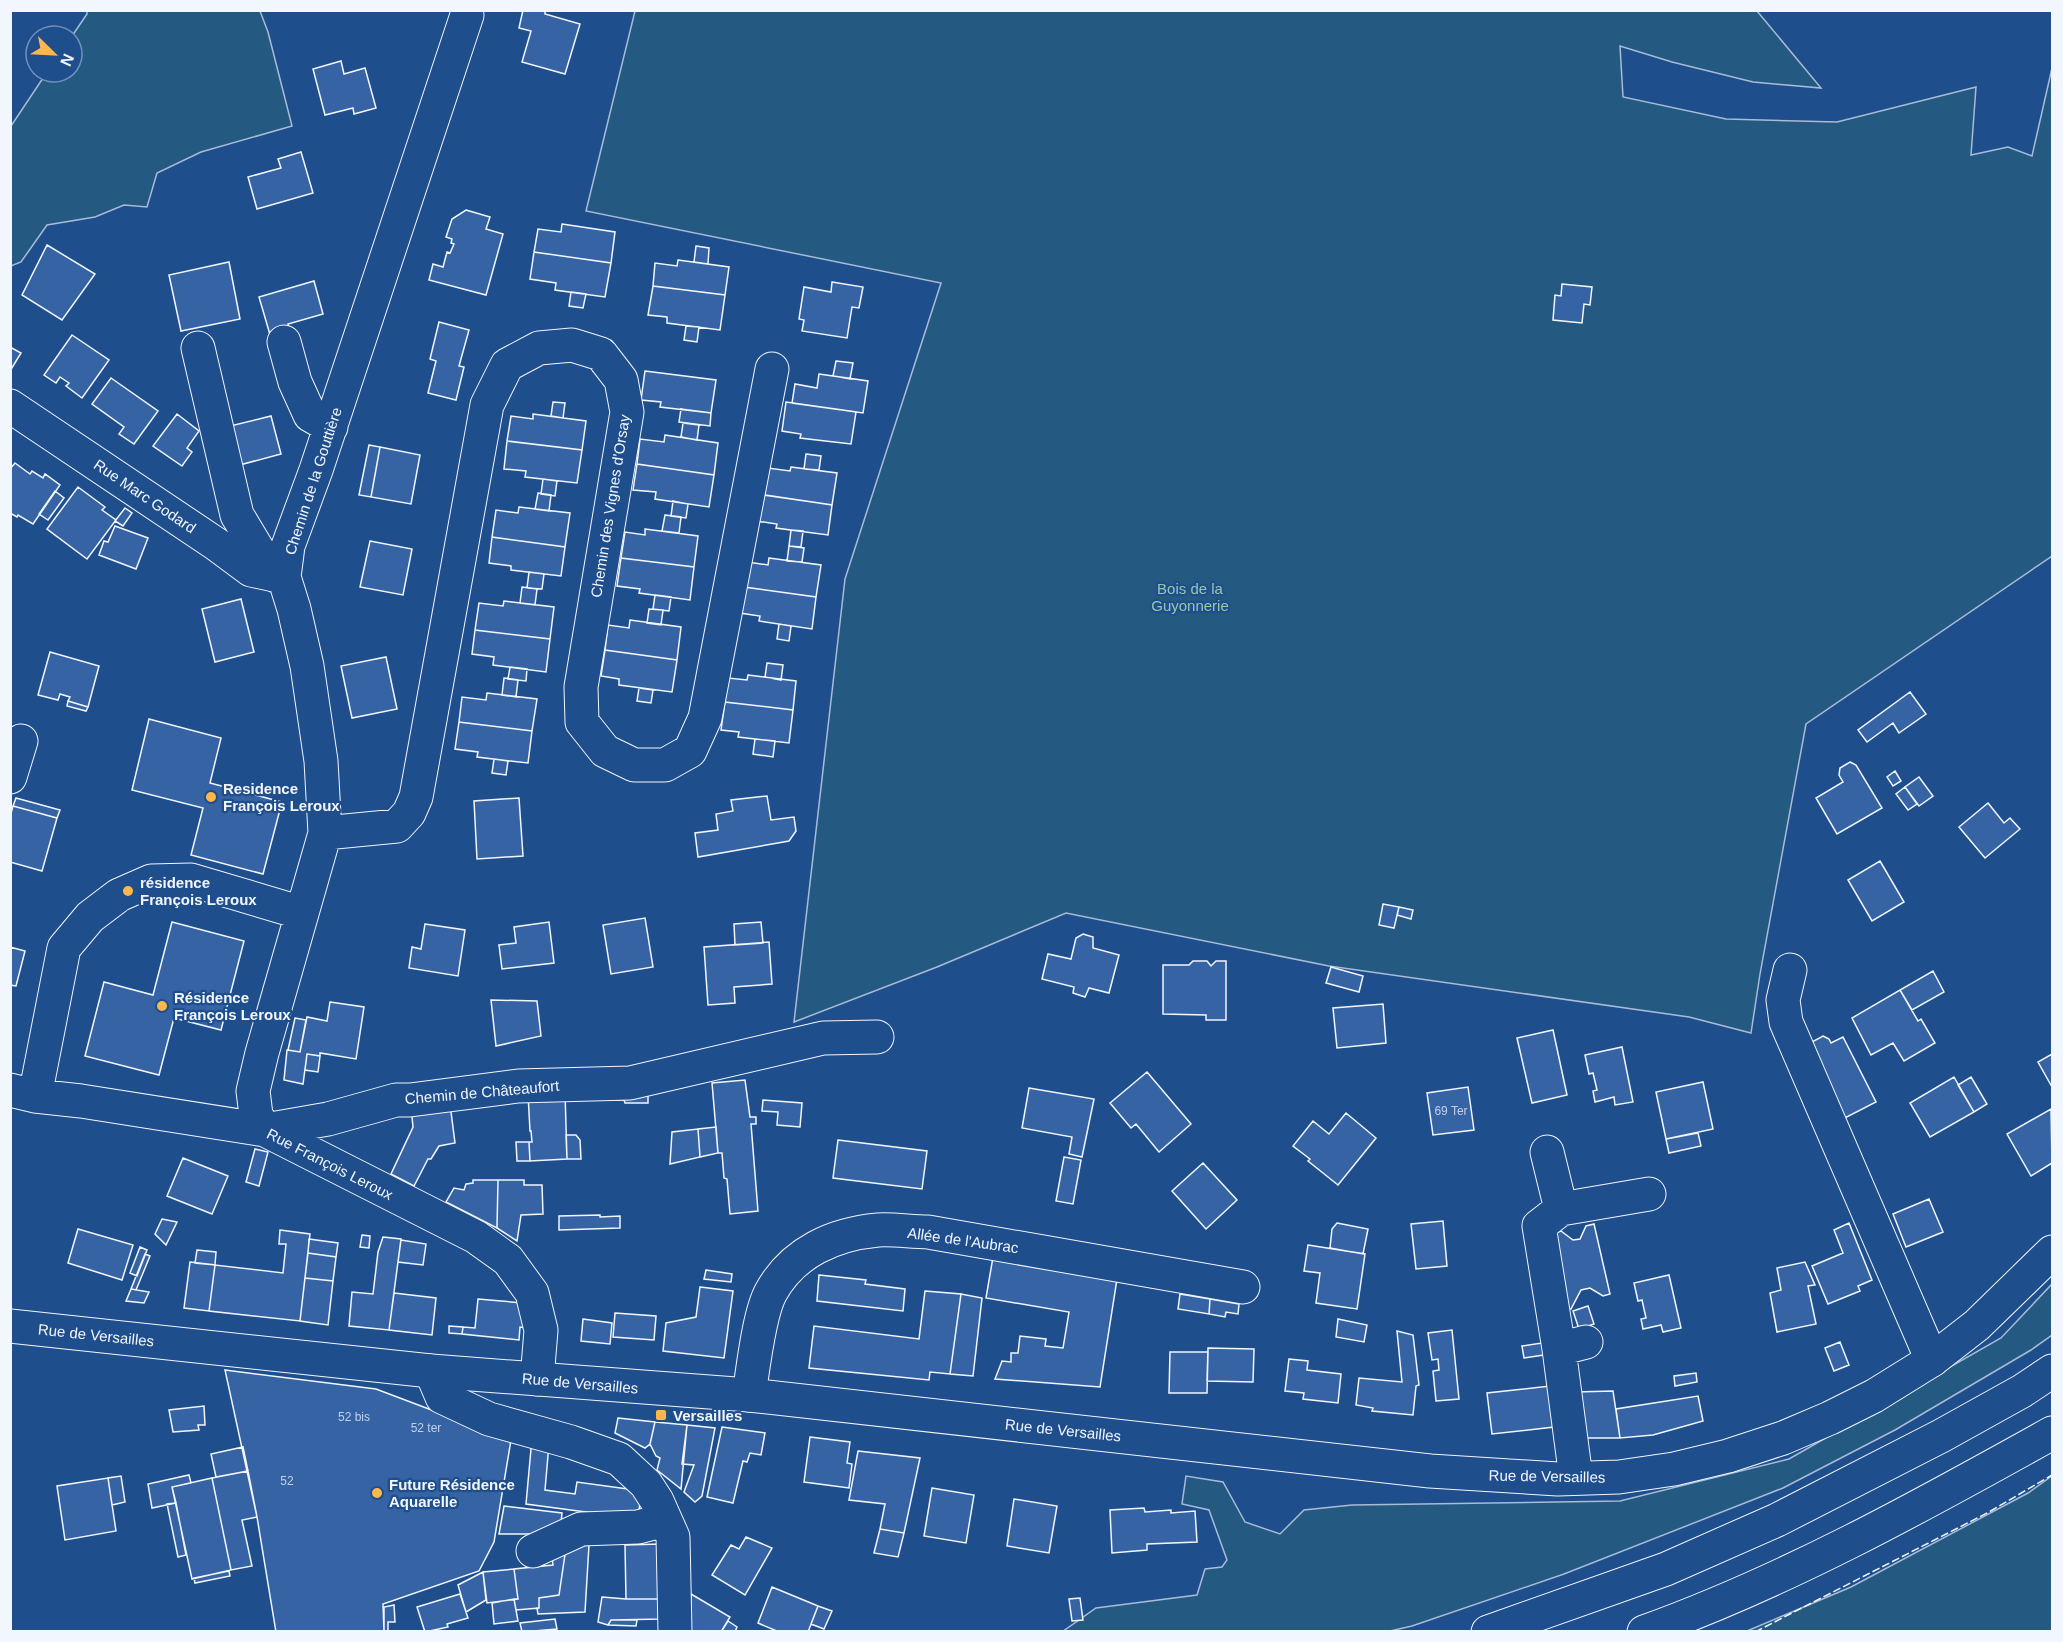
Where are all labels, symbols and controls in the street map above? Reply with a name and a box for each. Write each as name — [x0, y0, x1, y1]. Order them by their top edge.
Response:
north arrow — [24, 24, 84, 84]
text: N — [57, 51, 77, 69]
street label: Chemin de la Gouttière — [281, 405, 345, 557]
street label: Chemin des Vignes d'Orsay — [587, 413, 633, 599]
street label: Rue Marc Godard — [91, 456, 199, 536]
park label: Bois de la Guyonnerie — [1151, 580, 1229, 614]
place label: Residence François Leroux — [223, 780, 340, 814]
marker: Residence François Leroux — [204, 790, 218, 804]
place label: résidence François Leroux — [140, 874, 257, 908]
marker: résidence François Leroux — [121, 884, 135, 898]
place label: Résidence François Leroux — [174, 989, 291, 1023]
marker: Résidence François Leroux — [155, 999, 169, 1013]
street label: Chemin de Châteaufort — [404, 1077, 561, 1107]
house number: 69 Ter — [1434, 1104, 1468, 1118]
street label: Rue François Leroux — [264, 1125, 396, 1203]
street label: Allée de l'Aubrac — [906, 1224, 1020, 1256]
street label: Rue de Versailles — [37, 1320, 155, 1350]
street label: Rue de Versailles — [521, 1369, 639, 1397]
place label: Versailles — [673, 1407, 742, 1424]
marker: Versailles — [654, 1408, 668, 1422]
house number: 52 bis — [338, 1410, 370, 1424]
street label: Rue de Versailles — [1004, 1415, 1122, 1445]
house number: 52 ter — [411, 1421, 441, 1435]
street label: Rue de Versailles — [1488, 1466, 1606, 1486]
house number: 52 — [280, 1474, 294, 1488]
place label: Future Résidence Aquarelle — [389, 1476, 515, 1510]
marker: Future Résidence Aquarelle — [370, 1486, 384, 1500]

